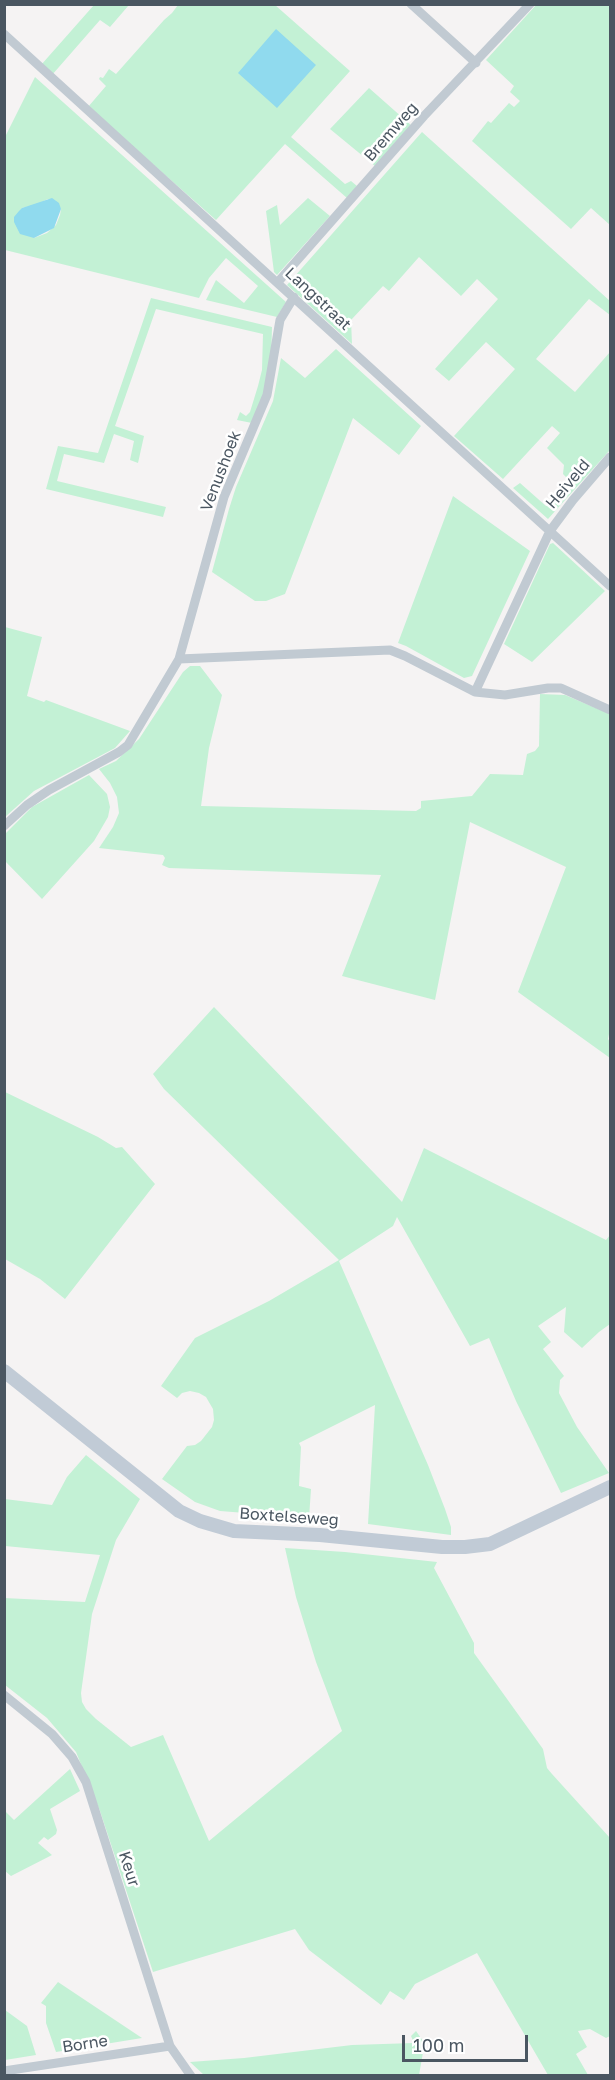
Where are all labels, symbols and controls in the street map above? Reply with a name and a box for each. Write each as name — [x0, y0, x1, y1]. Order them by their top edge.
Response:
street label: Bremweg — [360, 99, 422, 165]
street label: Langstraat — [281, 264, 355, 334]
street label: Venushoek — [197, 428, 245, 514]
street label: Heiveld — [542, 455, 594, 513]
street label: Boxtelseweg — [239, 1504, 339, 1530]
street label: Keur — [114, 1849, 144, 1889]
scale bar — [405, 2023, 531, 2061]
street label: Borne — [61, 2031, 109, 2057]
text: 100 m — [413, 2034, 464, 2056]

